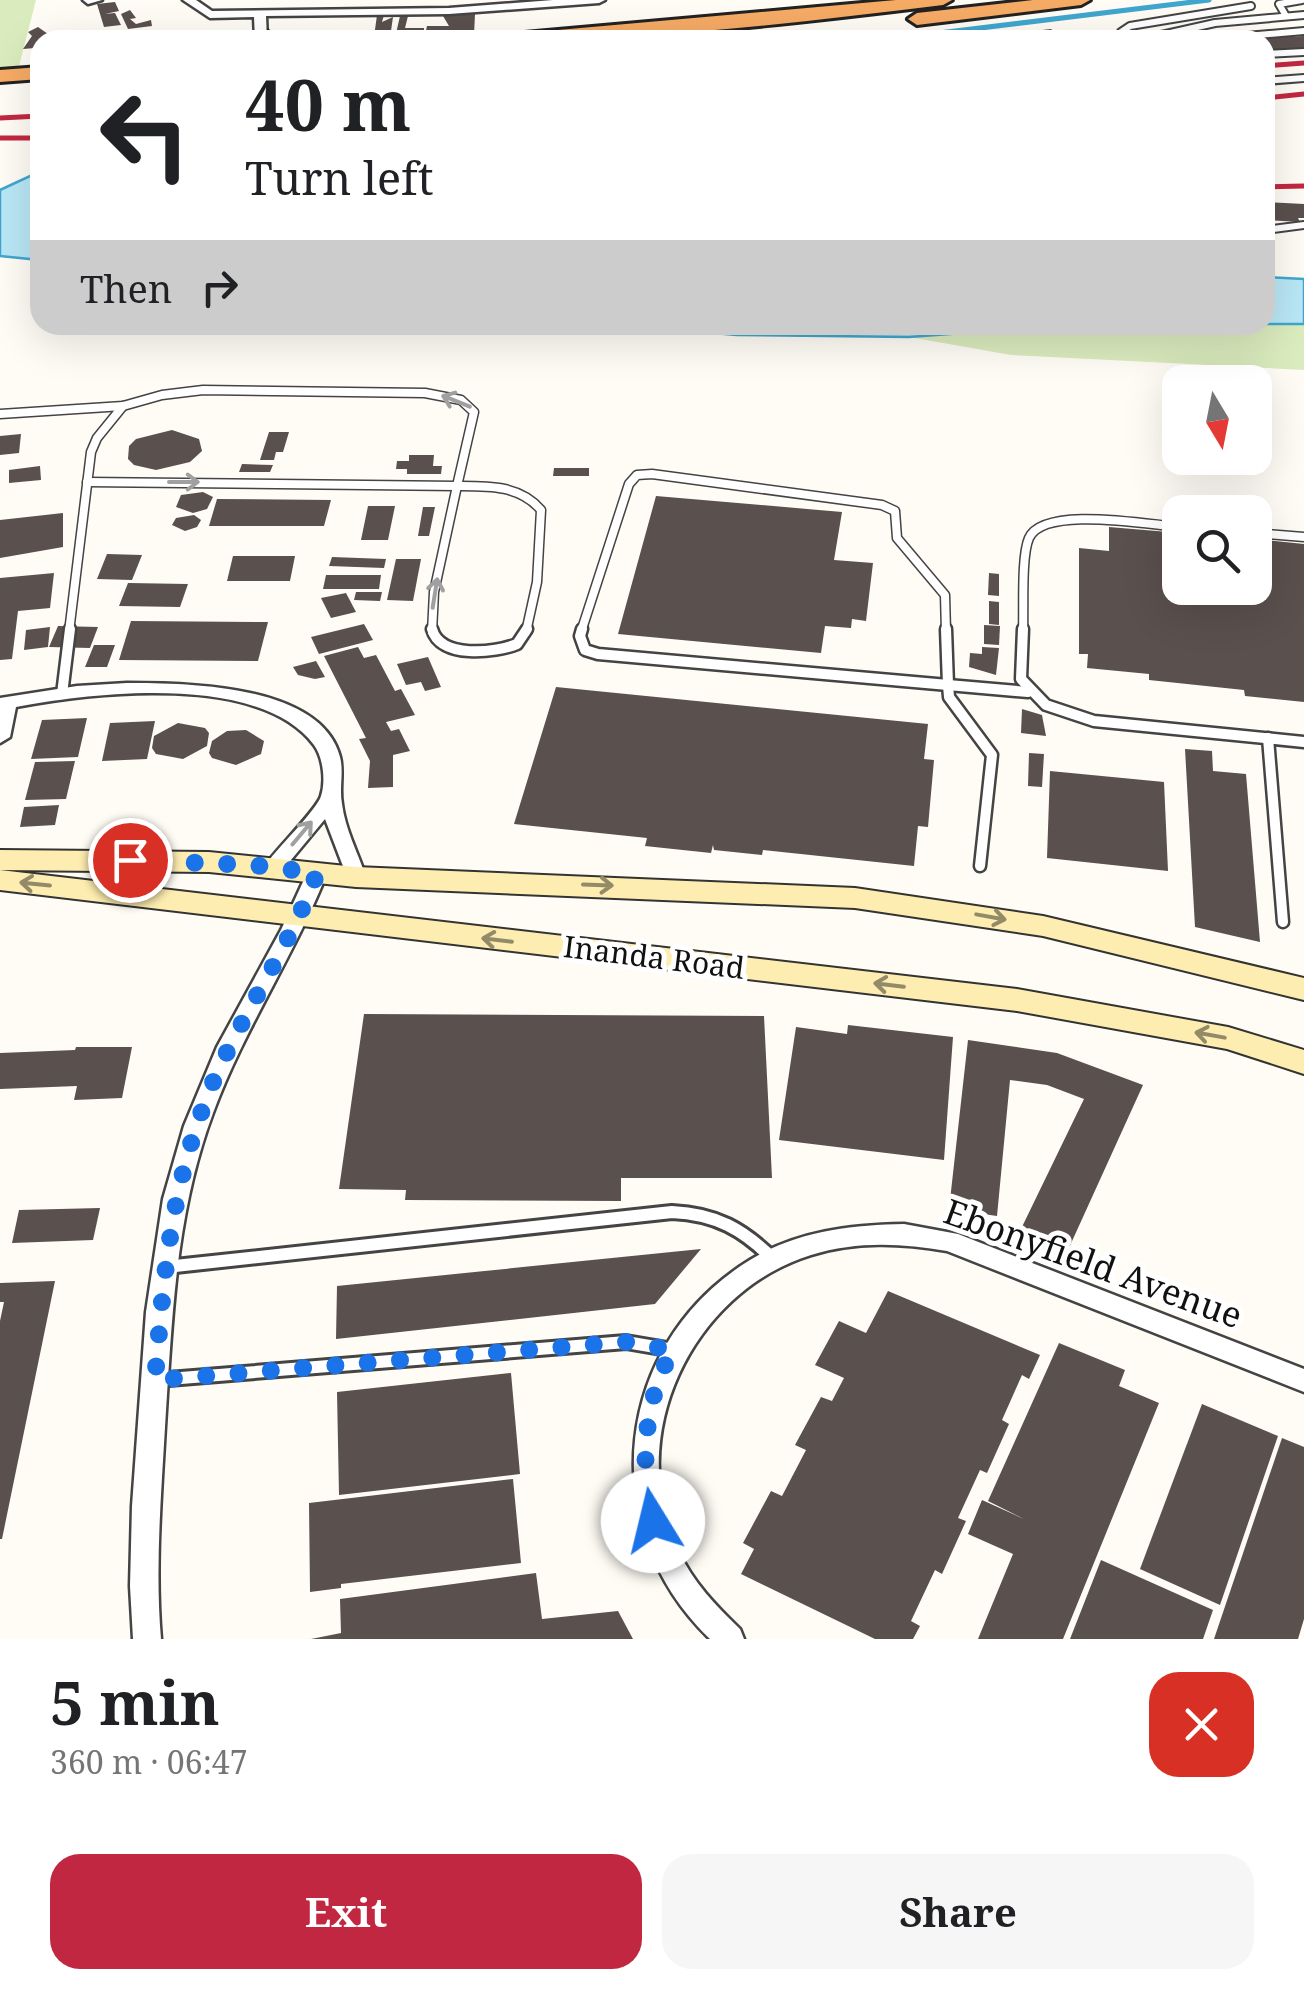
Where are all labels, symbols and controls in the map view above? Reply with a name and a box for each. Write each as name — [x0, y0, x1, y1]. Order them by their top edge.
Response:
text: 40 m — [245, 56, 411, 152]
icon: left — [80, 70, 210, 200]
text: Turn left — [245, 147, 434, 208]
icon: right — [192, 260, 247, 315]
text: Then — [80, 262, 172, 314]
north arrow — [1162, 365, 1272, 475]
map controls — [1162, 365, 1272, 605]
one-way arrow — [441, 391, 472, 409]
one-way arrow — [168, 472, 200, 492]
button: search — [1162, 495, 1272, 605]
one-way arrow — [427, 578, 445, 610]
pin — [88, 818, 173, 903]
one-way arrow — [291, 820, 313, 846]
icon: arrive — [103, 833, 158, 888]
one-way arrow — [20, 875, 52, 894]
one-way arrow — [581, 876, 614, 895]
one-way arrow — [975, 908, 1007, 927]
street label: Inanda Road — [561, 925, 747, 988]
one-way arrow — [481, 930, 514, 949]
one-way arrow — [874, 975, 906, 994]
one-way arrow — [1195, 1025, 1227, 1044]
street label: Ebonyfield Avenue — [938, 1187, 1249, 1338]
position arrow — [601, 1469, 705, 1573]
text: 5 min — [50, 1661, 220, 1743]
button: close — [1149, 1672, 1254, 1777]
text: 360 m · 06:47 — [50, 1740, 248, 1783]
button: Exit — [50, 1854, 642, 1969]
button: Share — [662, 1854, 1254, 1969]

